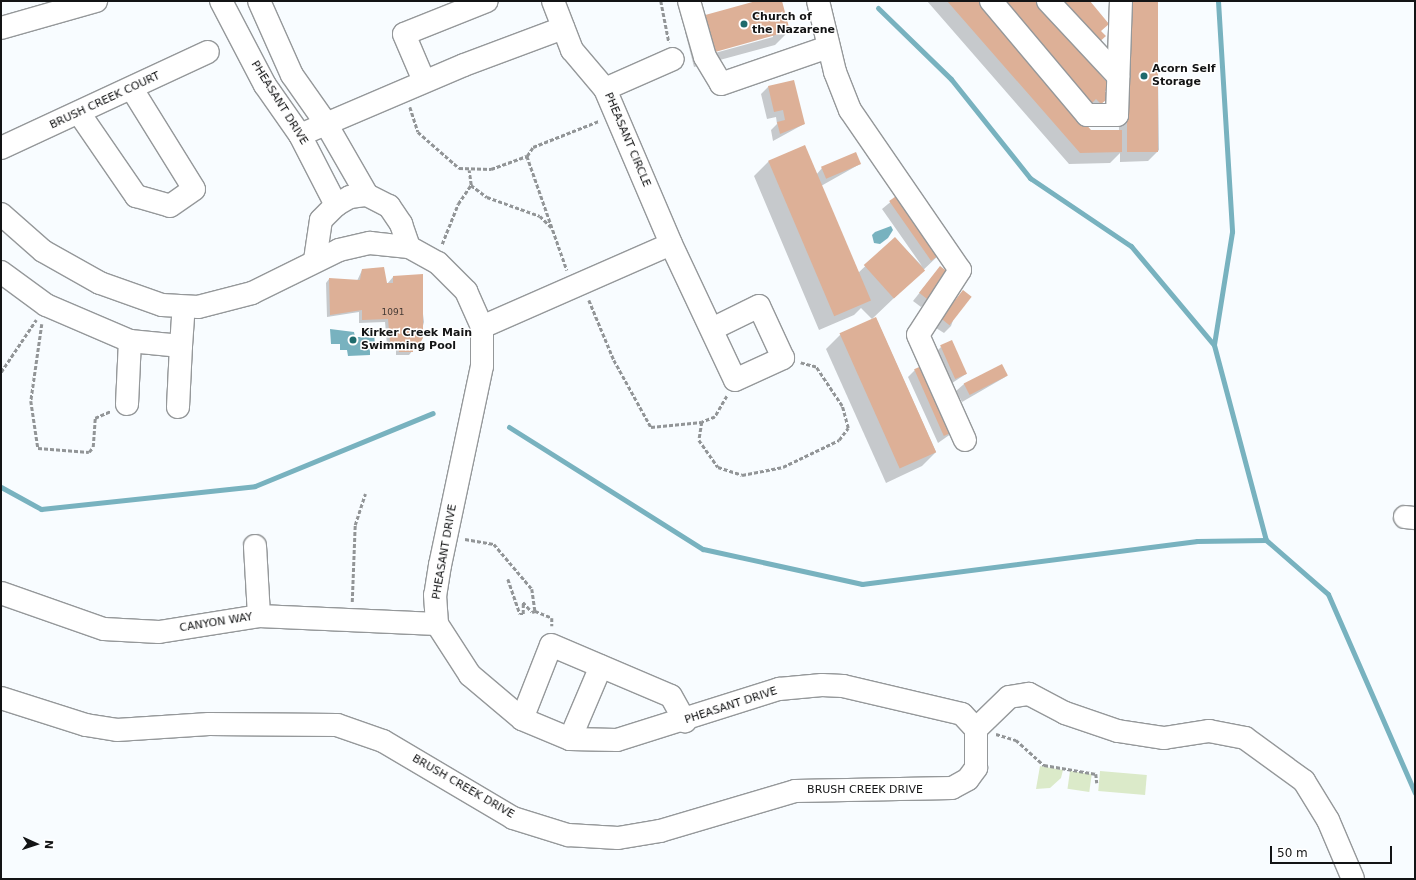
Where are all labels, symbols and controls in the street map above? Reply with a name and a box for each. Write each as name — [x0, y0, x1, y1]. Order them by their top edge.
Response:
place label: Church of the Nazarene — [752, 11, 835, 37]
marker: Church of the Nazarene — [739, 19, 749, 29]
street label: PHEASANT DRIVE — [248, 59, 310, 147]
place label: Acorn Self Storage — [1152, 63, 1216, 89]
street label: BRUSH CREEK COURT — [48, 70, 162, 132]
marker: Acorn Self Storage — [1139, 71, 1149, 81]
street label: PHEASANT CIRCLE — [601, 91, 653, 189]
house number: 1091 — [382, 307, 404, 317]
place label: Kirker Creek Main Swimming Pool — [361, 327, 472, 353]
marker: Kirker Creek Main Swimming Pool — [348, 335, 358, 345]
street label: PHEASANT DRIVE — [430, 503, 460, 601]
street label: CANYON WAY — [179, 611, 253, 635]
street label: PHEASANT DRIVE — [683, 685, 779, 727]
street label: BRUSH CREEK DRIVE — [410, 752, 516, 822]
street label: BRUSH CREEK DRIVE — [807, 783, 923, 797]
north arrow — [16, 824, 56, 864]
scale bar — [1272, 838, 1394, 864]
text: N — [42, 840, 55, 850]
text: 50 m — [1277, 846, 1308, 860]

